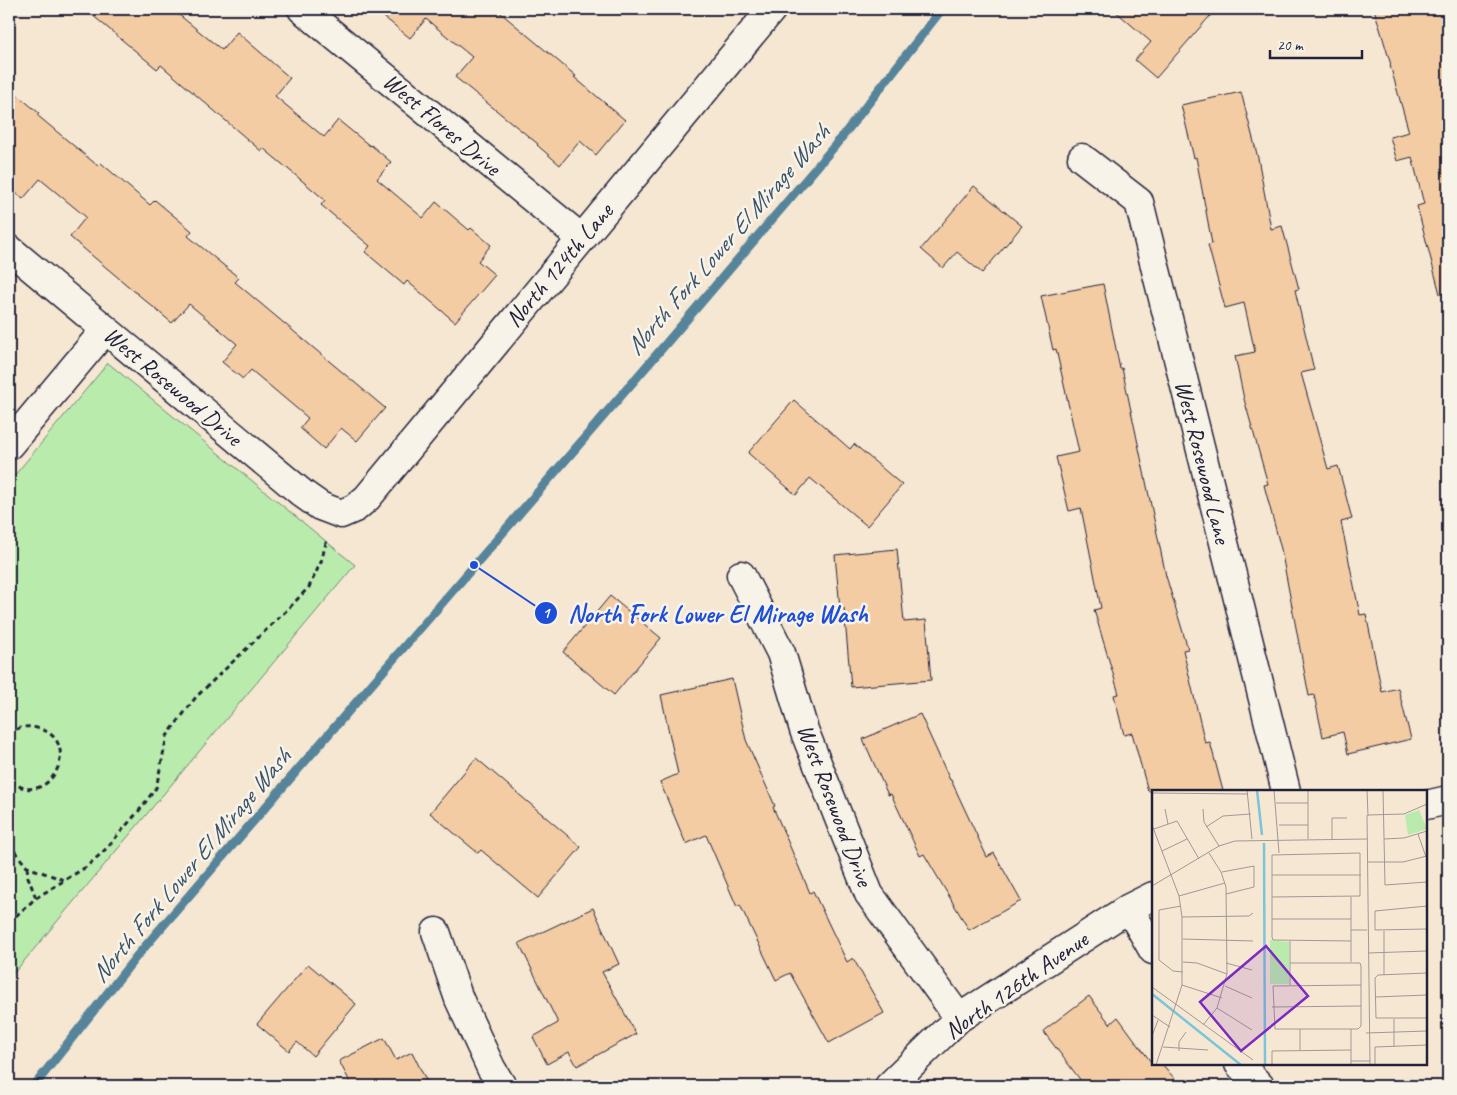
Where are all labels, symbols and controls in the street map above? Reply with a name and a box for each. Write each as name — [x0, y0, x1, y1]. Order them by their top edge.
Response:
scale bar — [1270, 28, 1362, 60]
text: 20 m — [1277, 36, 1304, 55]
street label: West Flores Drive — [377, 66, 509, 183]
water label: North Fork Lower El Mirage Wash — [619, 116, 838, 362]
street label: North 124th Lane — [498, 195, 621, 333]
street label: West Rosewood Drive — [98, 320, 250, 454]
street label: West Rosewood Lane — [1168, 377, 1238, 549]
callout: North Fork Lower El Mirage Wash — [533, 593, 878, 633]
text: North Fork Lower El Mirage Wash — [568, 598, 868, 630]
text: 1 — [543, 604, 552, 623]
street label: West Rosewood Drive — [790, 720, 880, 892]
water label: North Fork Lower El Mirage Wash — [84, 741, 299, 989]
inset map — [1152, 790, 1427, 1065]
street label: North 126th Avenue — [938, 923, 1095, 1046]

